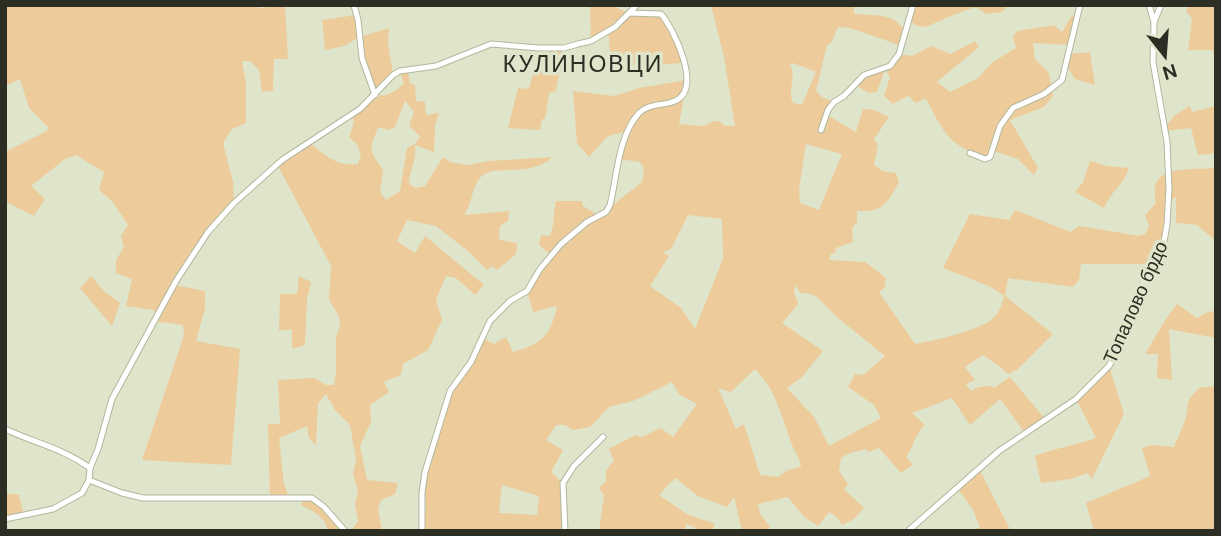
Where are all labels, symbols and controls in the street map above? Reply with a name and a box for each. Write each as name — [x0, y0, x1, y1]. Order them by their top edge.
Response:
north arrow — [1130, 21, 1200, 91]
district label: КУЛИНОВЦИ — [503, 49, 663, 79]
text: N — [1160, 58, 1180, 86]
street label: Топалово брдо — [1097, 237, 1174, 367]

